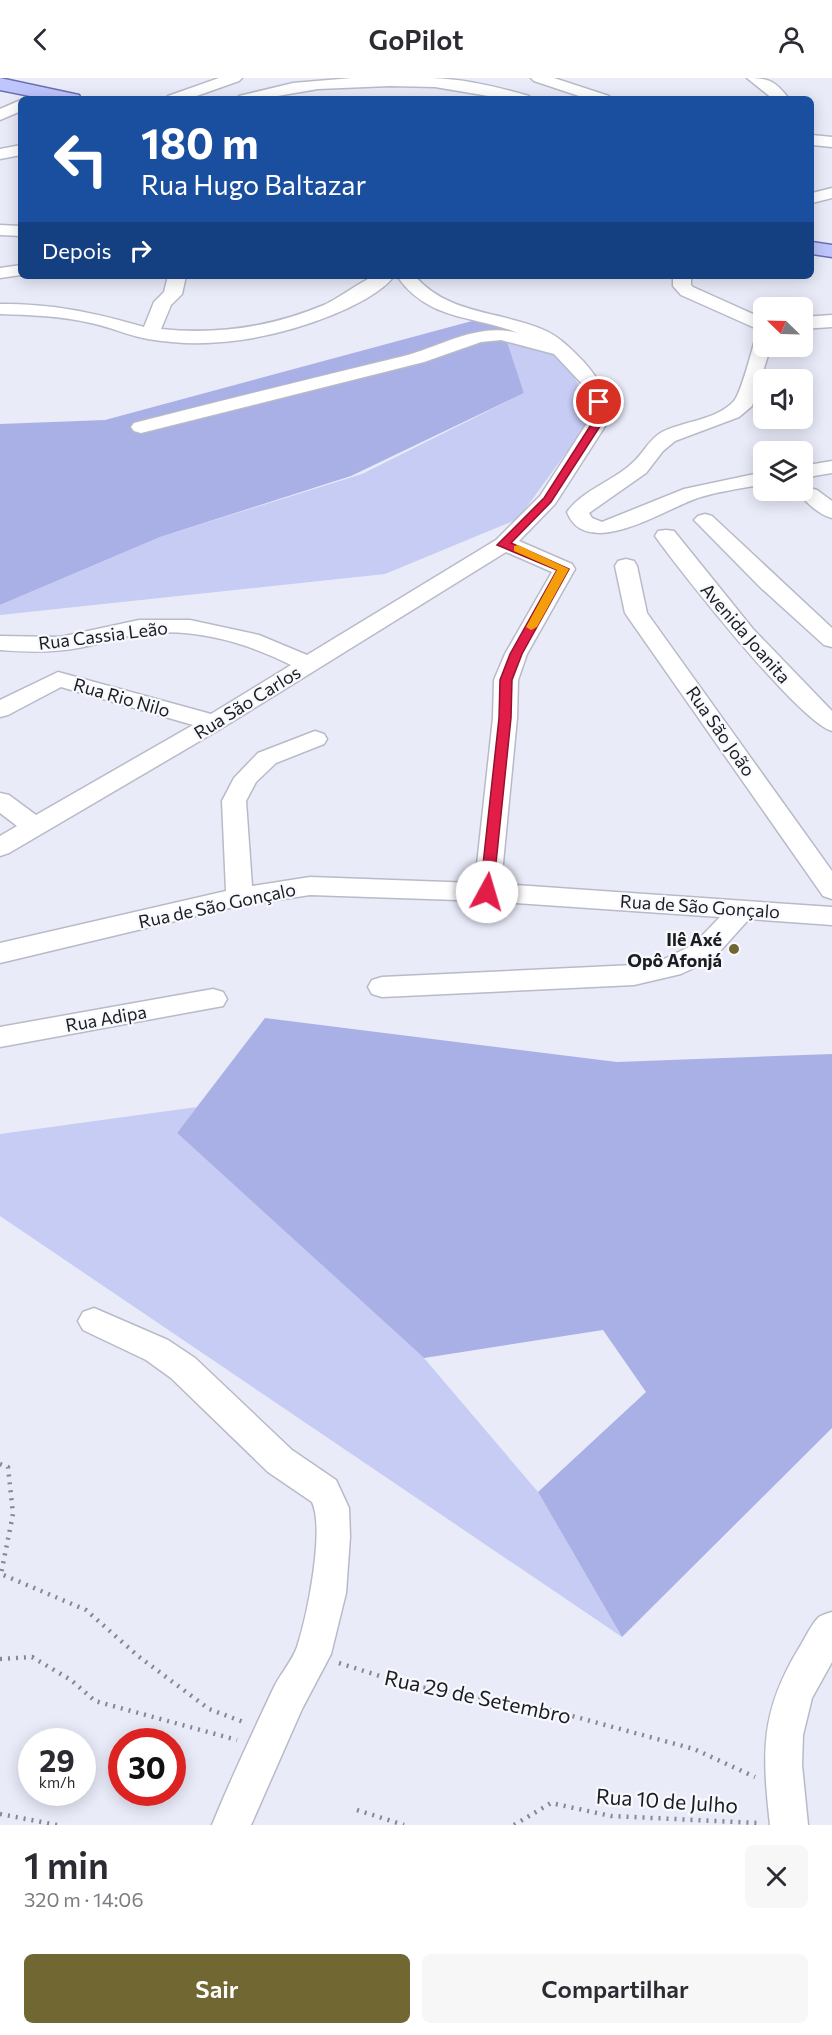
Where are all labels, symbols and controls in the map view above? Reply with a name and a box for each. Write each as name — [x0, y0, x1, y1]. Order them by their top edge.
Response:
icon: back — [24, 23, 57, 56]
text: GoPilot — [368, 23, 464, 56]
icon: person — [775, 23, 808, 56]
text: 180 m — [141, 116, 259, 168]
icon: left — [42, 120, 120, 198]
text: Rua Hugo Baltazar — [141, 168, 366, 201]
icon: right — [124, 234, 157, 267]
text: Depois — [42, 237, 112, 264]
north arrow — [753, 297, 813, 357]
map controls — [753, 297, 813, 501]
button: sound — [753, 369, 813, 429]
pin — [573, 376, 624, 427]
icon: arrive — [582, 385, 615, 418]
button: layers — [753, 441, 813, 501]
street label: Avenida Joanita — [697, 578, 795, 688]
street label: Rua Cassia Leão — [37, 616, 169, 654]
street label: Rua São Carlos — [190, 661, 304, 743]
street label: Rua Rio Nilo — [71, 673, 173, 721]
street label: Rua São João — [682, 682, 760, 780]
position arrow — [455, 860, 519, 924]
street label: Rua de São Gonçalo — [136, 878, 298, 932]
street label: Rua de São Gonçalo — [619, 889, 781, 923]
place label: Ilê Axé Opô Afonjá — [627, 928, 722, 971]
marker: Ilê Axé Opô Afonjá — [727, 942, 741, 956]
street label: Rua Adipa — [64, 1000, 148, 1036]
street label: Rua 29 de Setembro — [382, 1664, 574, 1728]
speed limit sign: 30 — [108, 1728, 186, 1806]
text: 29 — [39, 1741, 75, 1778]
text: km/h — [39, 1773, 75, 1791]
street label: Rua 10 de Julho — [595, 1783, 739, 1817]
text: 1 min — [24, 1842, 109, 1886]
button: close — [745, 1845, 808, 1908]
text: 320 m · 14:06 — [24, 1887, 144, 1911]
button: Sair — [24, 1954, 410, 2023]
button: Compartilhar — [422, 1954, 808, 2023]

